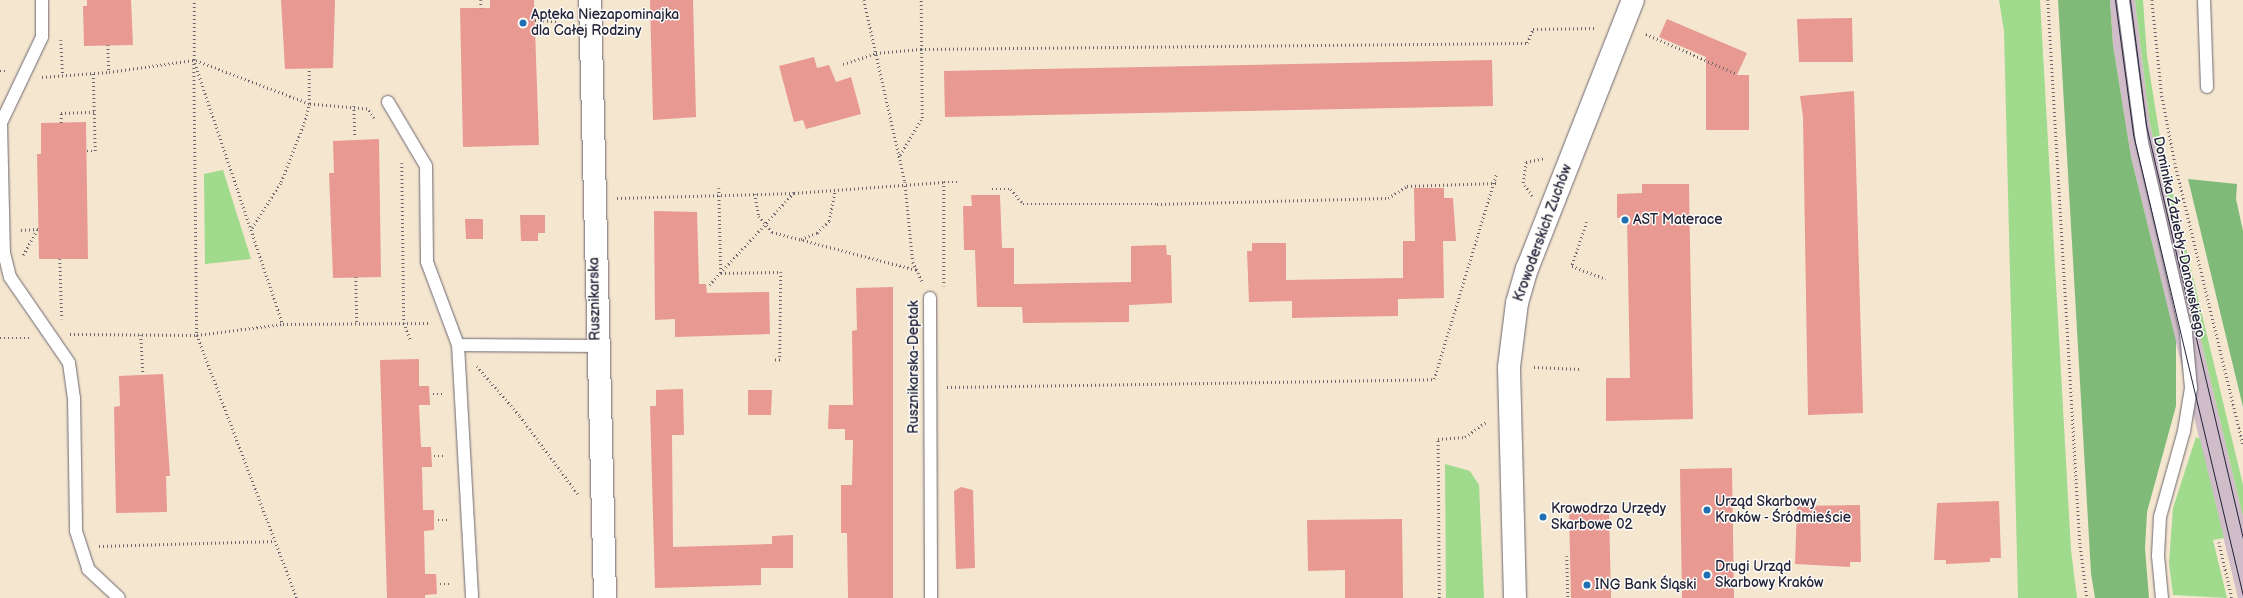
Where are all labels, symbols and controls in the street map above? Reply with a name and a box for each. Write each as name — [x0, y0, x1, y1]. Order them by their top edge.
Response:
place label: Apteka Niezapominajka dla Całej Rodziny — [531, 7, 679, 40]
marker: Apteka Niezapominajka dla Całej Rodziny — [518, 18, 528, 28]
street label: Dominika Ździebły-Danowskiego — [2149, 135, 2209, 339]
street label: Krowoderskich Zuchów — [1510, 162, 1576, 304]
place label: AST Materace — [1633, 212, 1723, 228]
marker: AST Materace — [1620, 215, 1630, 225]
street label: Rusznikarska — [586, 257, 604, 341]
street label: Rusznikarska-Deptak — [906, 300, 922, 434]
place label: Urząd Skarbowy Kraków - Śródmieście — [1715, 494, 1853, 526]
place label: Krowodrza Urzędy Skarbowe 02 — [1551, 501, 1666, 534]
marker: Urząd Skarbowy Kraków - Śródmieście — [1702, 505, 1712, 515]
marker: Krowodrza Urzędy Skarbowe 02 — [1538, 512, 1548, 522]
place label: Drugi Urząd Skarbowy Kraków — [1715, 559, 1824, 592]
marker: Drugi Urząd Skarbowy Kraków — [1702, 570, 1712, 580]
place label: ING Bank Śląski — [1595, 577, 1697, 593]
marker: ING Bank Śląski — [1582, 580, 1592, 590]

